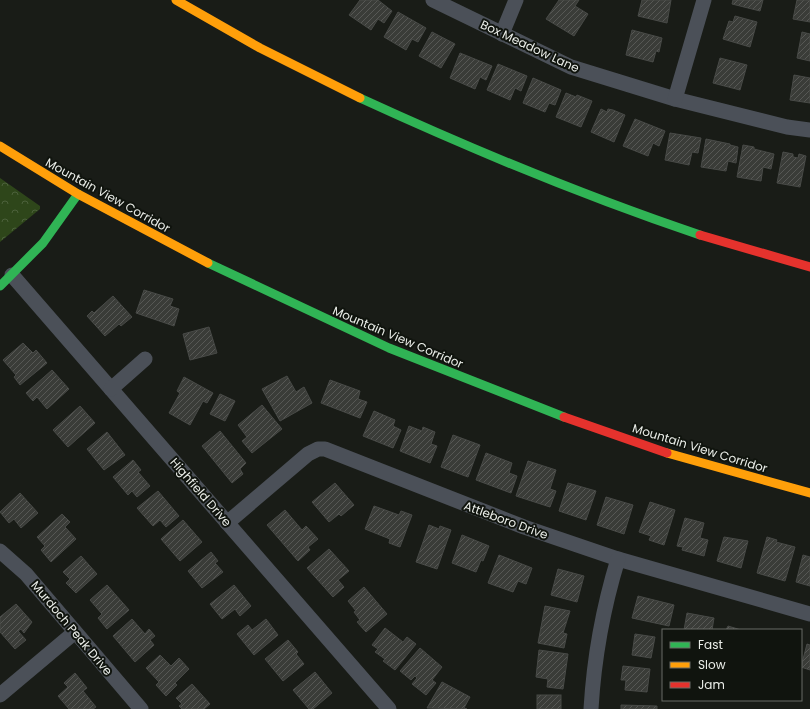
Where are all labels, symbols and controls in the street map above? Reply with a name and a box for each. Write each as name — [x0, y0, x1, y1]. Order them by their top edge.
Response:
street label: Box Meadow Lane — [478, 16, 582, 76]
street label: Mountain View Corridor — [42, 154, 174, 237]
street label: Mountain View Corridor — [330, 302, 466, 372]
street label: Mountain View Corridor — [630, 419, 770, 477]
street label: Highfield Drive — [166, 454, 236, 530]
street label: Attleboro Drive — [462, 497, 550, 543]
street label: Murdoch Peak Drive — [27, 577, 117, 679]
legend — [662, 629, 802, 701]
text: Fast — [698, 636, 723, 653]
text: Slow — [698, 656, 726, 673]
text: Jam — [698, 676, 725, 693]

